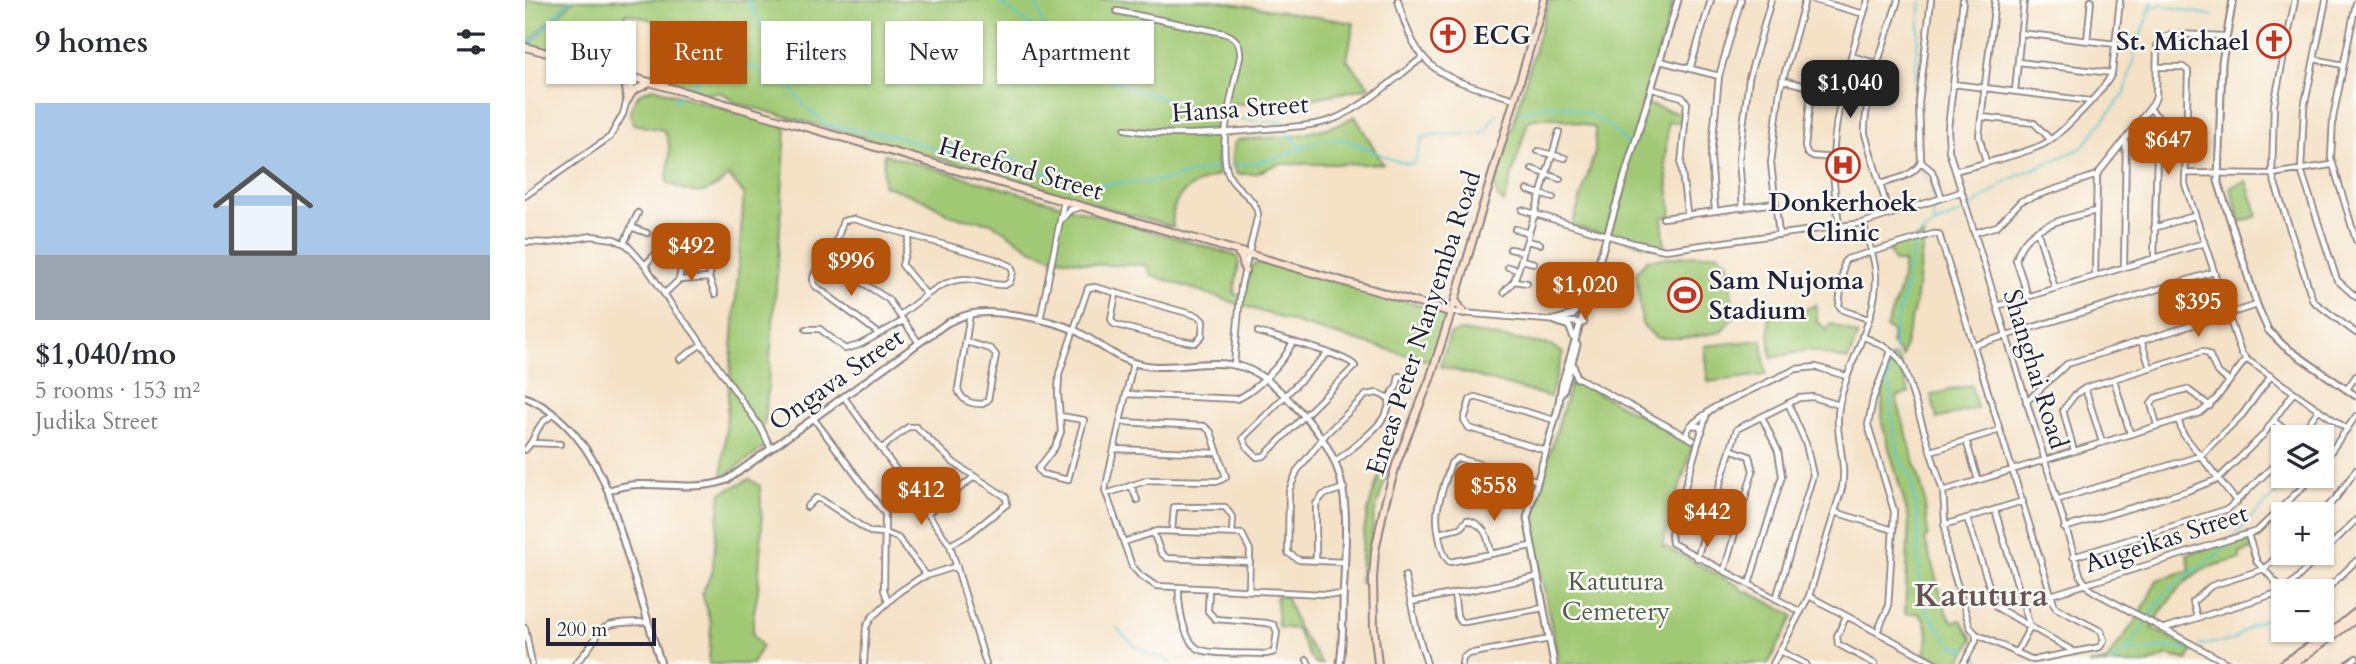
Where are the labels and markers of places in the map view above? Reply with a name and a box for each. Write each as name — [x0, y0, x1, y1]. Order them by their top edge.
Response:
church icon: ECG — [1429, 16, 1467, 54]
place label: ECG — [1473, 18, 1531, 53]
church icon: St. Michael — [2255, 22, 2293, 60]
place label: St. Michael — [2116, 24, 2249, 59]
pin: $1,040 — [1793, 60, 1907, 120]
pin: $647 — [2127, 118, 2209, 177]
hospital icon: Donkerhoek Clinic — [1824, 146, 1862, 184]
place label: Donkerhoek Clinic — [1768, 185, 1918, 250]
pin: $492 — [650, 224, 732, 283]
pin: $996 — [810, 238, 892, 298]
pin: $1,020 — [1528, 262, 1642, 322]
place label: Sam Nujoma Stadium — [1709, 263, 1864, 328]
sports icon: Sam Nujoma Stadium — [1666, 276, 1704, 314]
pin: $395 — [2157, 280, 2239, 339]
pin: $558 — [1453, 463, 1535, 523]
pin: $412 — [880, 468, 962, 527]
pin: $442 — [1666, 490, 1748, 549]

